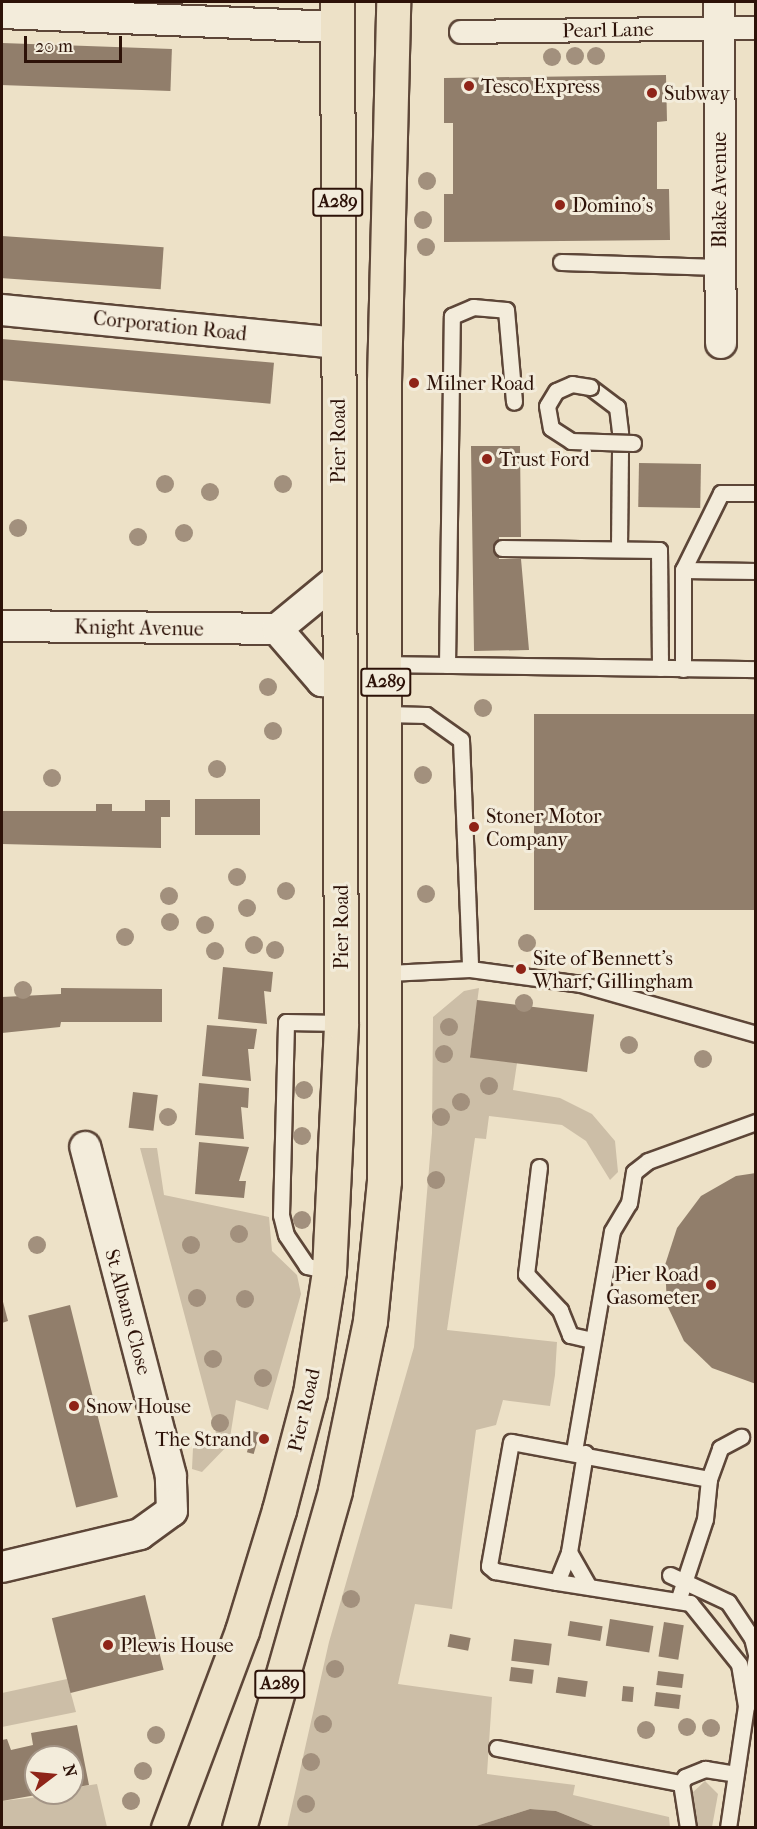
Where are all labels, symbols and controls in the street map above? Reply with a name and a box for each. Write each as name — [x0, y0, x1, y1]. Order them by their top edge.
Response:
street label: Pearl Lane — [562, 17, 654, 43]
scale bar — [27, 24, 124, 62]
text: 20 m — [35, 36, 73, 57]
place label: Tesco Express — [481, 74, 600, 98]
marker: Tesco Express — [462, 79, 476, 93]
place label: Subway — [664, 81, 730, 105]
marker: Subway — [645, 86, 659, 100]
street label: Blake Avenue — [707, 132, 731, 248]
road number: A289 — [311, 187, 365, 217]
place label: Domino's — [572, 193, 653, 217]
marker: Domino's — [553, 198, 567, 212]
street label: Corporation Road — [92, 306, 248, 346]
place label: Milner Road — [426, 371, 534, 395]
marker: Milner Road — [407, 376, 421, 390]
street label: Pier Road — [326, 398, 350, 484]
place label: Trust Ford — [499, 447, 590, 471]
marker: Trust Ford — [480, 452, 494, 466]
street label: Knight Avenue — [74, 615, 204, 641]
road number: A289 — [359, 667, 413, 697]
place label: Stoner Motor Company — [486, 804, 601, 851]
marker: Stoner Motor Company — [467, 820, 481, 834]
street label: Pier Road — [329, 884, 353, 970]
place label: Site of Bennett's Wharf, Gillingham — [533, 946, 693, 993]
marker: Site of Bennett's Wharf, Gillingham — [514, 962, 528, 976]
street label: St Albans Close — [100, 1246, 156, 1378]
place label: Pier Road Gasometer — [606, 1262, 699, 1309]
marker: Pier Road Gasometer — [704, 1278, 718, 1292]
street label: Pier Road — [283, 1366, 325, 1454]
place label: Snow House — [86, 1394, 191, 1418]
marker: Snow House — [67, 1399, 81, 1413]
place label: The Strand — [155, 1427, 252, 1451]
marker: The Strand — [257, 1432, 271, 1446]
place label: Plewis House — [120, 1633, 234, 1657]
marker: Plewis House — [101, 1638, 115, 1652]
road number: A289 — [253, 1669, 307, 1699]
north arrow — [24, 1745, 84, 1805]
text: N — [59, 1762, 81, 1779]

